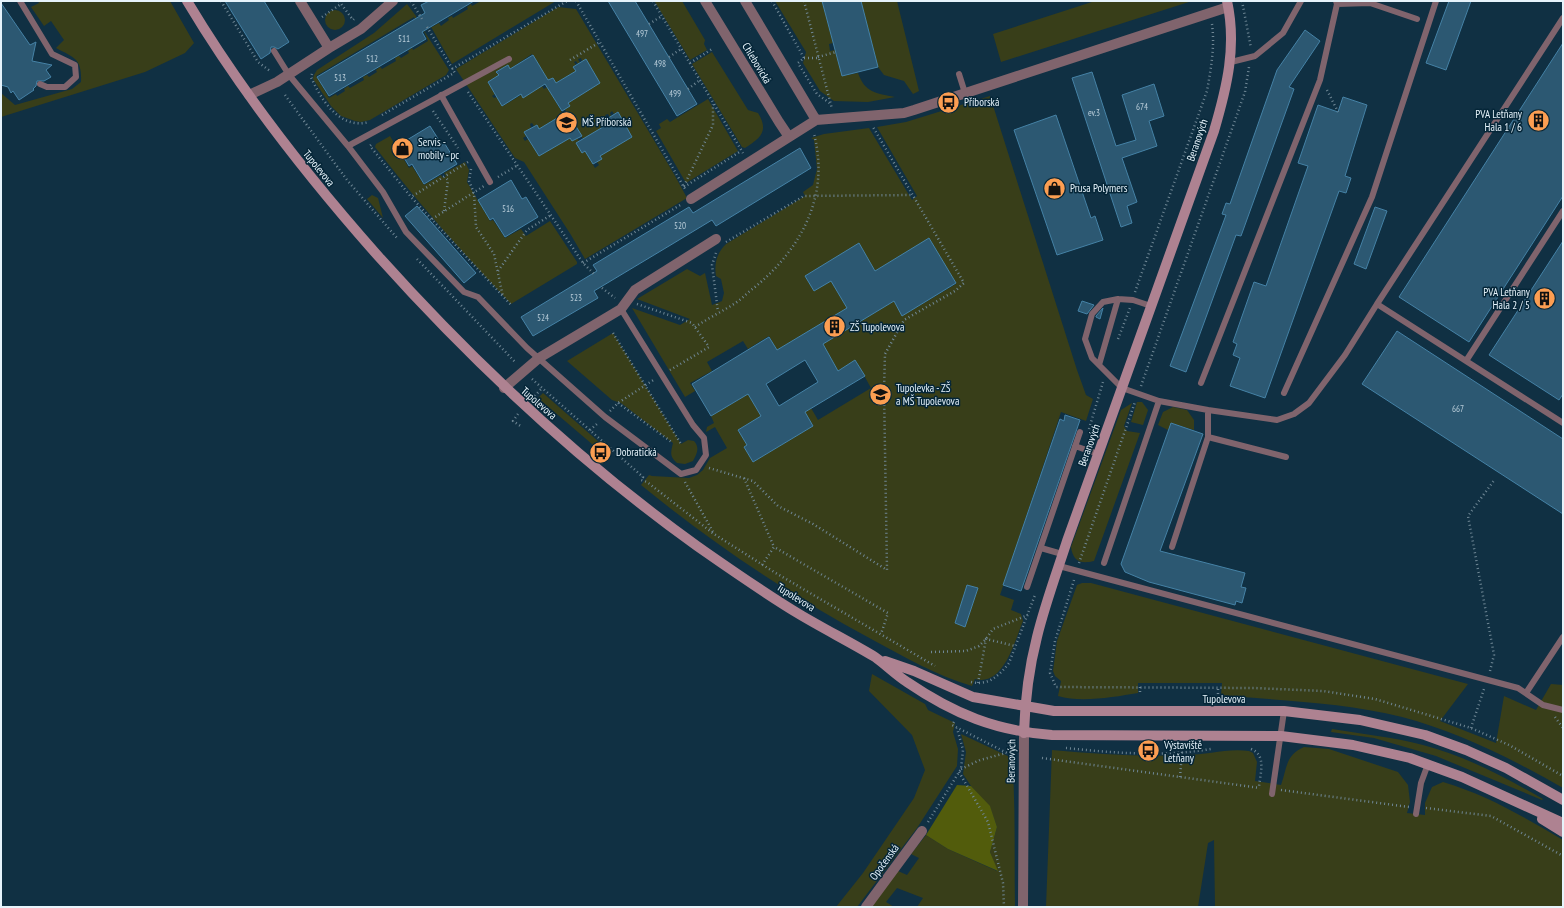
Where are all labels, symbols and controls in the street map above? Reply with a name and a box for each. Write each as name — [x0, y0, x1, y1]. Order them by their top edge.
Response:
house number: 497 — [636, 28, 648, 39]
house number: 511 — [398, 33, 410, 44]
street label: Chlebovická — [739, 40, 775, 86]
house number: 512 — [366, 53, 378, 64]
house number: 498 — [654, 58, 666, 69]
house number: 513 — [334, 72, 346, 83]
house number: 499 — [669, 88, 681, 99]
bus stop icon: Příborská — [935, 89, 961, 115]
place label: Příborská — [964, 95, 999, 109]
house number: 674 — [1136, 101, 1148, 112]
house number: ev.3 — [1088, 107, 1100, 118]
place label: PVA Letňany Hala 1 / 6 — [1475, 107, 1523, 134]
building icon: PVA Letňany Hala 1 / 6 — [1525, 107, 1551, 133]
school or university icon: MŠ Příborská — [554, 109, 580, 135]
place label: MŠ Příborská — [582, 115, 631, 129]
street label: Beranových — [1183, 117, 1211, 163]
shop icon: Servis - mobily - pc — [389, 135, 415, 161]
place label: Servis - mobily - pc — [418, 135, 459, 162]
street label: Tupolevova — [300, 147, 338, 189]
shop icon: Prusa Polymers — [1042, 175, 1068, 201]
place label: Prusa Polymers — [1070, 181, 1128, 195]
house number: 516 — [502, 203, 514, 214]
house number: 520 — [674, 220, 686, 231]
place label: PVA Letňany Hala 2 / 5 — [1483, 285, 1531, 312]
building icon: PVA Letňany Hala 2 / 5 — [1532, 285, 1558, 311]
house number: 523 — [570, 292, 582, 303]
house number: 524 — [537, 312, 549, 323]
building icon: ZŠ Tupolevova — [821, 314, 847, 340]
place label: ZŠ Tupolevova — [850, 320, 904, 334]
school or university icon: Tupolevka - ZŠ a MŠ Tupolevova — [868, 381, 894, 407]
place label: Tupolevka - ZŠ a MŠ Tupolevova — [896, 381, 959, 408]
street label: Tupolevova — [518, 384, 560, 422]
house number: 667 — [1452, 403, 1464, 414]
street label: Beranových — [1075, 422, 1103, 468]
bus stop icon: Dobratická — [587, 439, 613, 465]
place label: Dobratická — [616, 445, 657, 459]
street label: Tupolevova — [774, 580, 818, 614]
street label: Tupolevova — [1203, 692, 1245, 706]
bus stop icon: Výstaviště Letňany — [1136, 738, 1162, 764]
place label: Výstaviště Letňany — [1163, 738, 1203, 765]
street label: Beranových — [1004, 739, 1018, 783]
street label: Opočenská — [866, 841, 902, 883]

